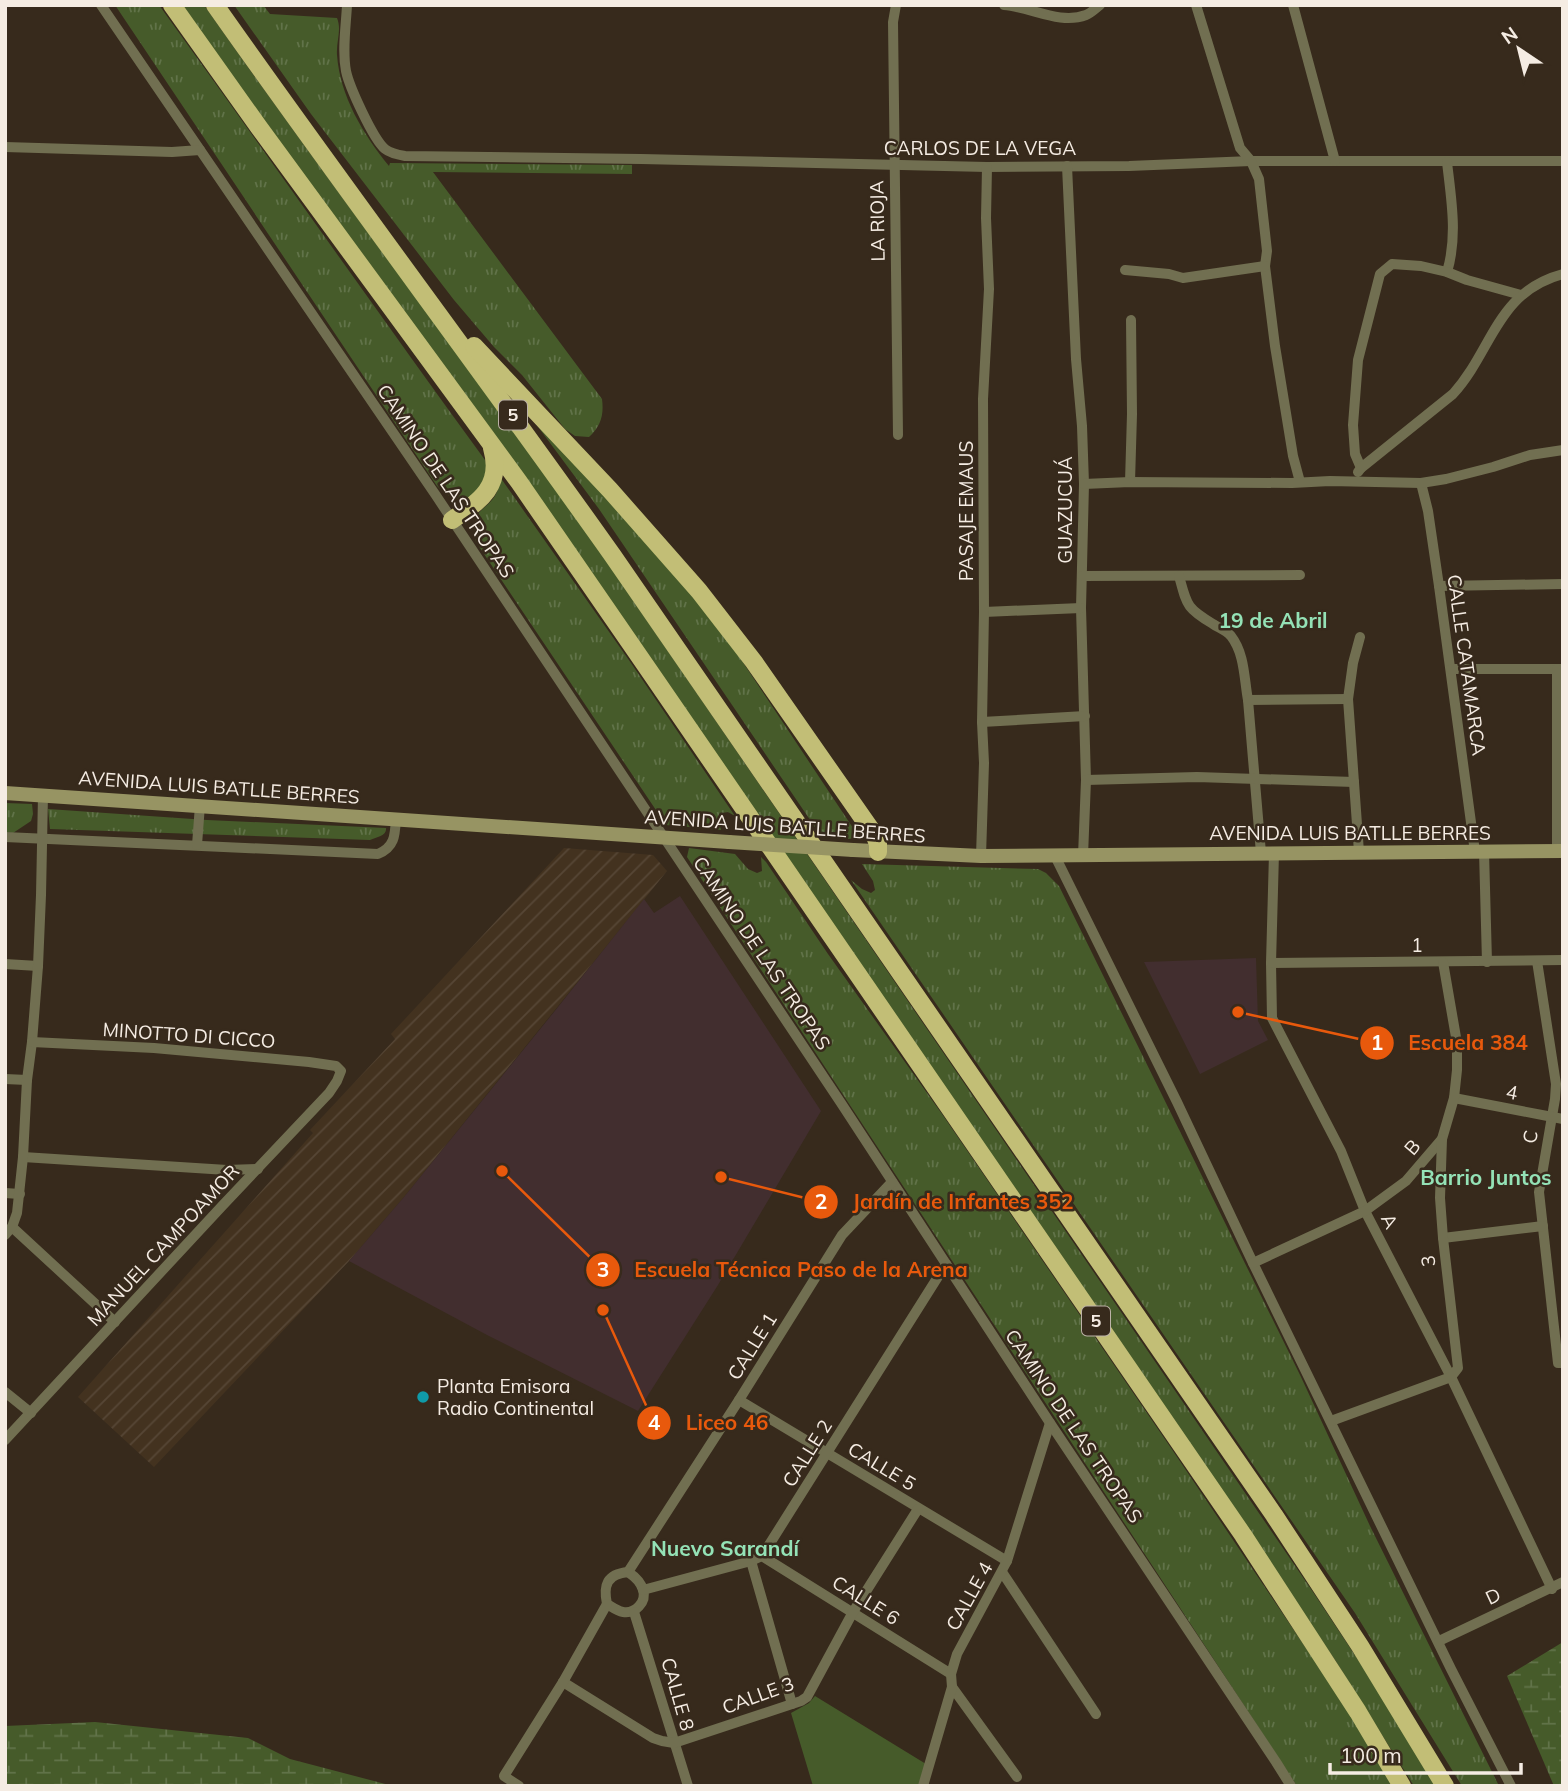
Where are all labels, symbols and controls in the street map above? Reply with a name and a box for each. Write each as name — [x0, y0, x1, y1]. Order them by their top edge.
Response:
north arrow — [1484, 14, 1554, 84]
text: N — [1496, 21, 1522, 49]
street label: CARLOS DE LA VEGA — [884, 136, 1076, 160]
street label: LA RIOJA — [864, 180, 890, 262]
street label: CAMINO DE LAS TROPAS — [372, 380, 520, 582]
road number: 5 — [499, 400, 527, 430]
street label: PASAJE EMAUS — [954, 441, 978, 581]
street label: GUAZUCUÁ — [1053, 456, 1077, 564]
street label: CALLE CATAMARCA — [1442, 573, 1492, 757]
district label: 19 de Abril — [1218, 607, 1328, 633]
street label: AVENIDA LUIS BATLLE BERRES — [78, 765, 360, 809]
street label: AVENIDA LUIS BATLLE BERRES — [644, 804, 926, 848]
street label: AVENIDA LUIS BATLLE BERRES — [1209, 821, 1491, 845]
street label: CAMINO DE LAS TROPAS — [688, 852, 836, 1054]
street label: 1 — [1411, 933, 1423, 957]
street label: MINOTTO DI CICCO — [102, 1017, 276, 1053]
callout: Escuela 384 — [1359, 1022, 1542, 1064]
text: 1 — [1371, 1029, 1383, 1055]
text: Escuela 384 — [1408, 1029, 1528, 1055]
street label: 4 — [1504, 1079, 1520, 1105]
street label: C — [1517, 1129, 1543, 1145]
street label: B — [1399, 1134, 1425, 1160]
street label: MANUEL CAMPOAMOR — [82, 1159, 244, 1331]
district label: Barrio Juntos — [1420, 1164, 1552, 1190]
callout: Jardín de Infantes 352 — [803, 1181, 1087, 1223]
text: 2 — [815, 1188, 827, 1214]
text: Jardín de Infantes 352 — [852, 1188, 1074, 1214]
street label: A — [1376, 1209, 1404, 1233]
callout: Escuela Técnica Paso de la Arena — [586, 1249, 982, 1291]
street label: 3 — [1415, 1254, 1441, 1268]
text: 3 — [597, 1256, 609, 1282]
text: Escuela Técnica Paso de la Arena — [634, 1256, 968, 1282]
road number: 5 — [1082, 1306, 1110, 1336]
street label: CALLE 1 — [722, 1308, 782, 1384]
street label: CAMINO DE LAS TROPAS — [1000, 1325, 1148, 1527]
place label: Planta Emisora Radio Continental — [437, 1374, 594, 1420]
marker: Planta Emisora Radio Continental — [415, 1389, 431, 1405]
callout: Liceo 46 — [636, 1402, 782, 1444]
text: 4 — [648, 1409, 661, 1435]
text: Liceo 46 — [686, 1409, 768, 1435]
street label: CALLE 2 — [777, 1415, 837, 1491]
street label: CALLE 5 — [844, 1436, 920, 1496]
district label: Nuevo Sarandí — [651, 1535, 801, 1561]
street label: CALLE 4 — [940, 1557, 998, 1635]
street label: CALLE 6 — [828, 1570, 904, 1630]
street label: D — [1481, 1582, 1505, 1610]
street label: CALLE 8 — [656, 1655, 700, 1733]
street label: CALLE 3 — [719, 1671, 797, 1719]
scale bar — [1330, 1732, 1521, 1776]
text: 100 m — [1340, 1742, 1402, 1768]

